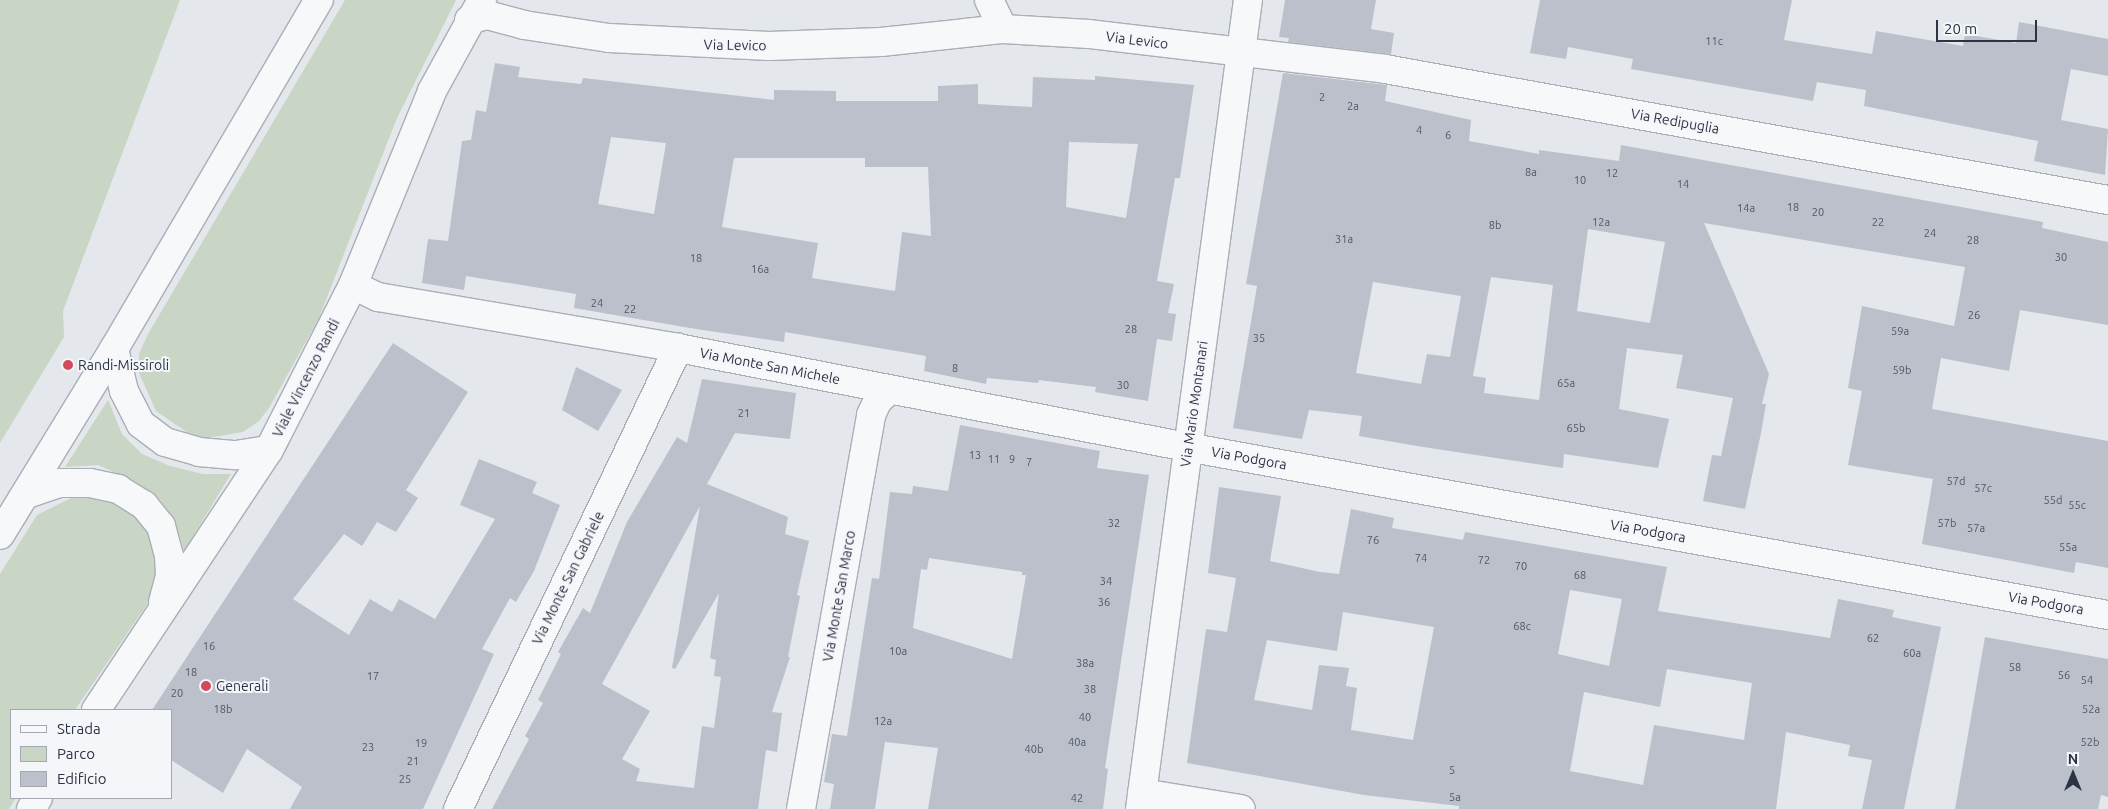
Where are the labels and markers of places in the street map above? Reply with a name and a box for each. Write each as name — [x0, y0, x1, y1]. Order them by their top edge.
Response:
place label: Randi-Missiroli — [78, 357, 169, 373]
marker: Randi-Missiroli — [62, 359, 74, 371]
place label: Generali — [216, 678, 268, 694]
marker: Generali — [200, 680, 212, 692]

